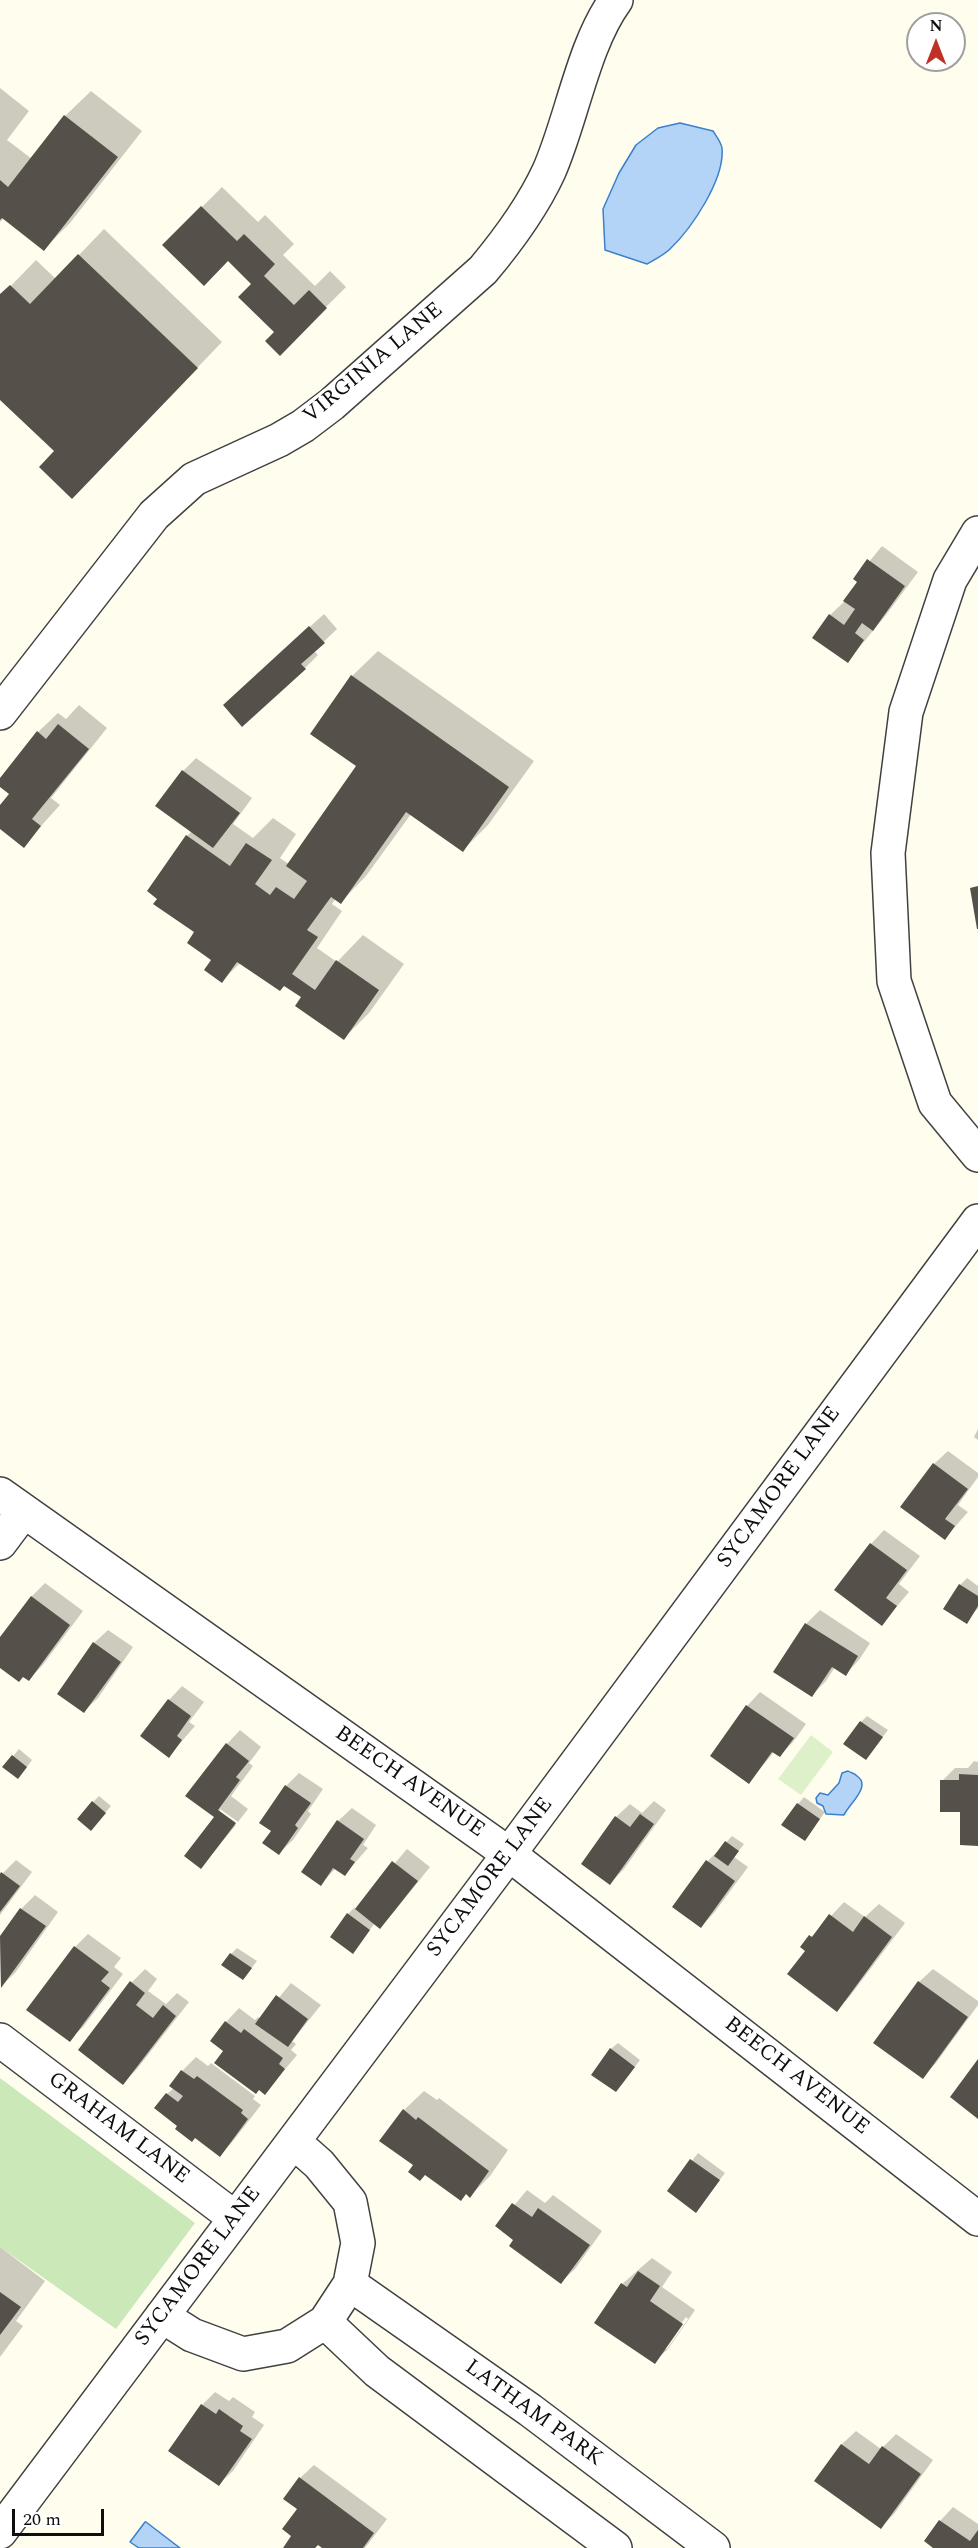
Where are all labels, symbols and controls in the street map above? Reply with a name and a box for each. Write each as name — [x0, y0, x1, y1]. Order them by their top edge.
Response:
north arrow — [906, 12, 966, 72]
text: N — [929, 14, 943, 38]
street label: VIRGINIA LANE — [299, 298, 449, 430]
street label: SYCAMORE LANE — [713, 1402, 847, 1574]
street label: BEECH AVENUE — [329, 1721, 489, 1845]
street label: SYCAMORE LANE — [422, 1793, 560, 1963]
street label: BEECH AVENUE — [718, 2012, 874, 2142]
street label: GRAHAM LANE — [42, 2067, 194, 2191]
street label: SYCAMORE LANE — [130, 2182, 268, 2352]
street label: LATHAM PARK — [459, 2355, 607, 2473]
scale bar — [15, 2497, 106, 2535]
text: 20 m — [23, 2506, 61, 2533]

